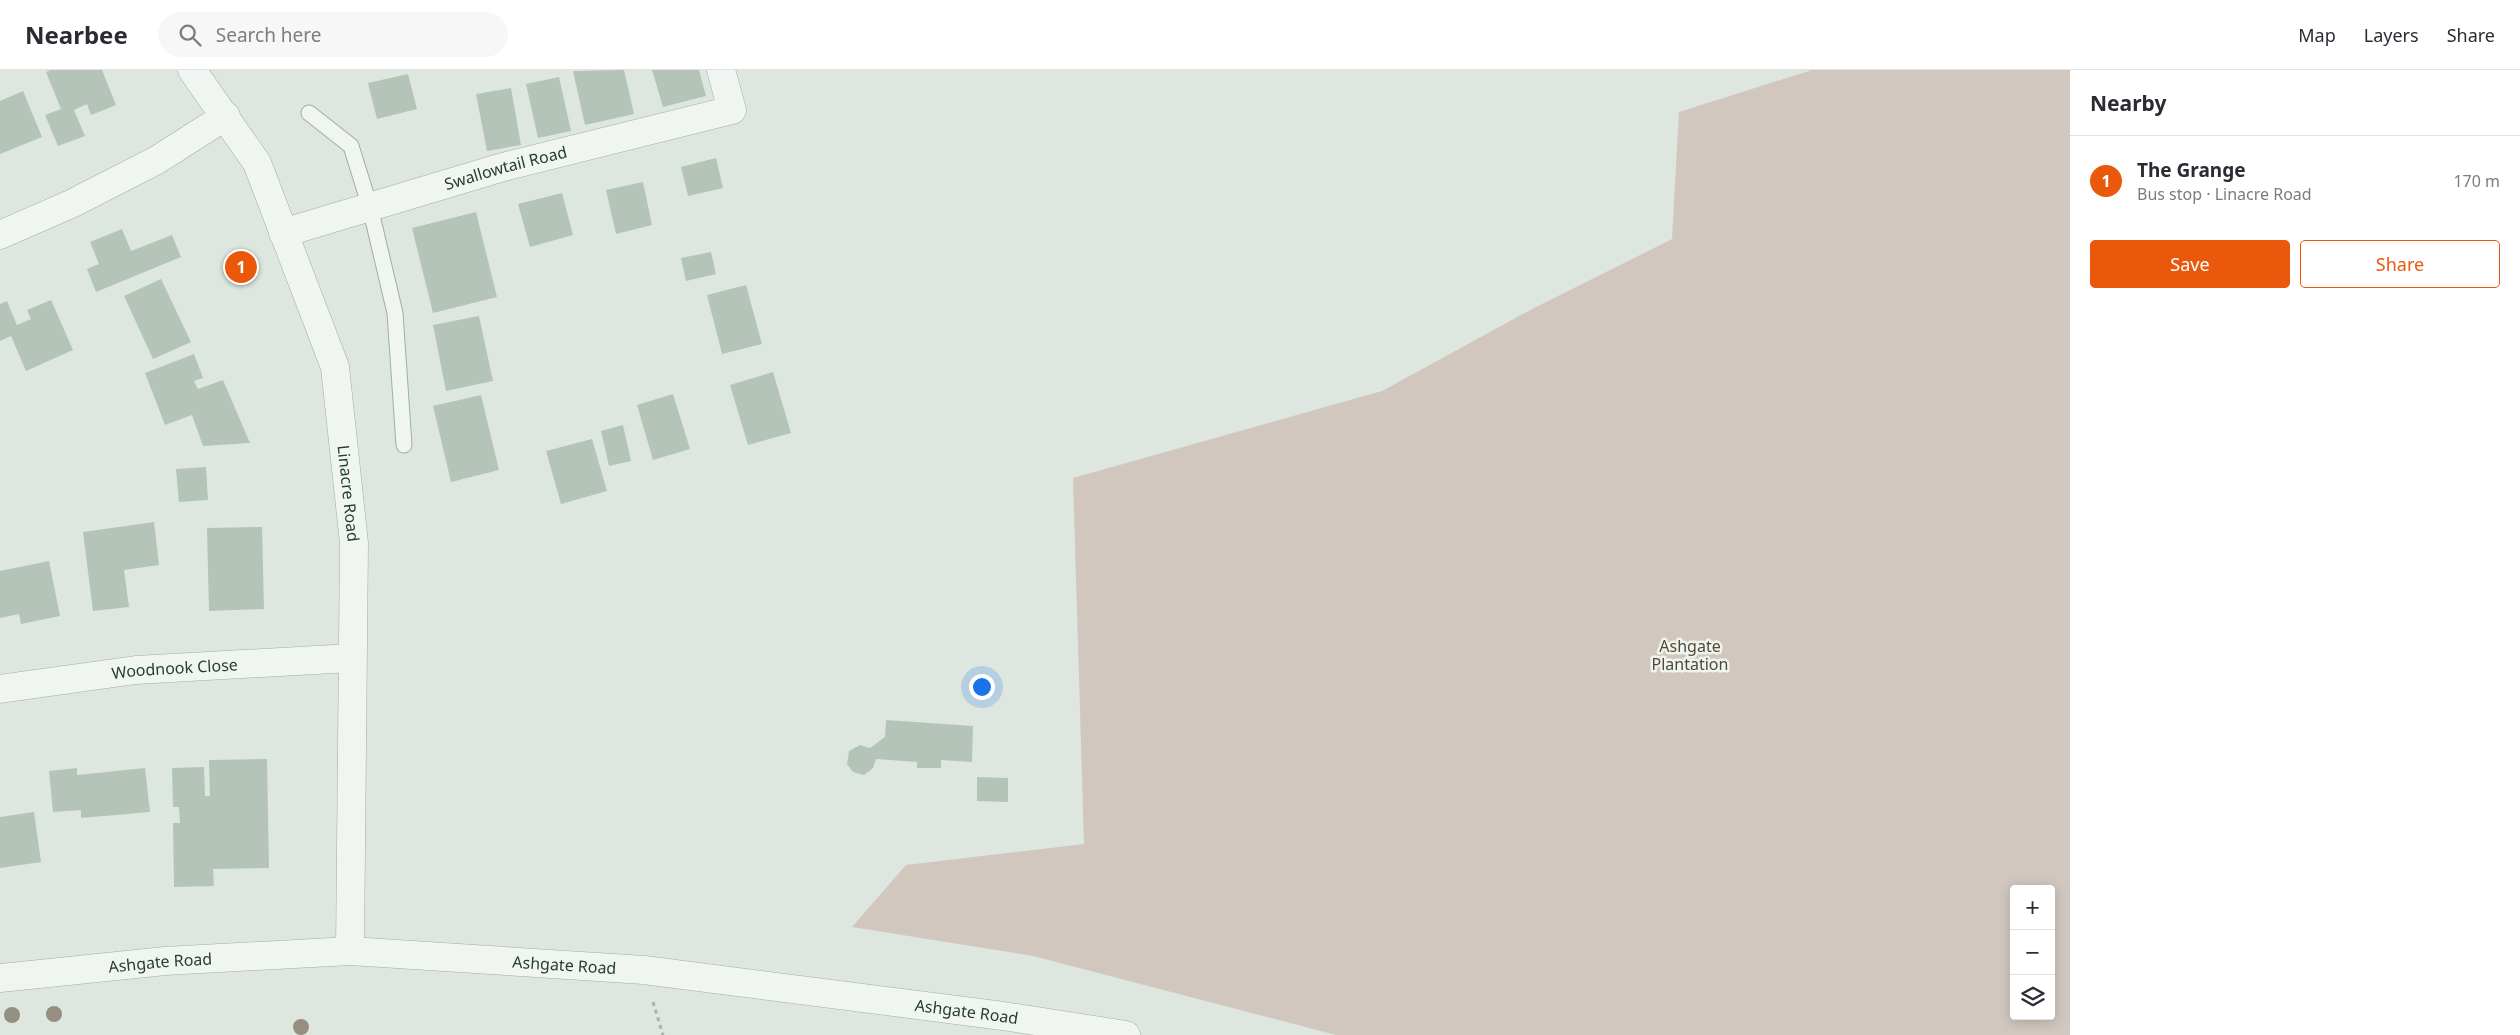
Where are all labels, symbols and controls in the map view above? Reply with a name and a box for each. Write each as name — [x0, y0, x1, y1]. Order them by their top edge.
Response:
search box — [158, 12, 508, 57]
text: Nearbee — [25, 18, 128, 51]
icon: search — [176, 21, 204, 49]
text: Search here — [216, 22, 322, 48]
text: Map — [2298, 23, 2336, 47]
text: Layers — [2364, 23, 2419, 47]
text: Share — [2447, 23, 2495, 47]
text: Nearby — [2090, 89, 2166, 117]
street label: Swallowtail Road — [442, 141, 569, 195]
text: The Grange — [2137, 157, 2246, 183]
text: 1 — [2101, 170, 2111, 192]
text: 170 m — [2453, 170, 2500, 192]
text: Bus stop · Linacre Road — [2137, 183, 2312, 205]
button: Save — [2090, 240, 2290, 288]
button: Share — [2300, 240, 2500, 288]
pin: 1 — [225, 248, 257, 286]
street label: Linacre Road — [332, 444, 365, 543]
park label: Ashgate Plantation — [1652, 635, 1728, 675]
street label: Woodnook Close — [110, 653, 238, 684]
your location — [969, 674, 995, 700]
map controls — [2010, 885, 2055, 1020]
button: + — [2010, 885, 2055, 930]
button: − — [2010, 930, 2055, 975]
street label: Ashgate Road — [107, 947, 213, 978]
street label: Ashgate Road — [512, 951, 617, 979]
button: layers — [2010, 975, 2055, 1020]
street label: Ashgate Road — [914, 994, 1020, 1029]

